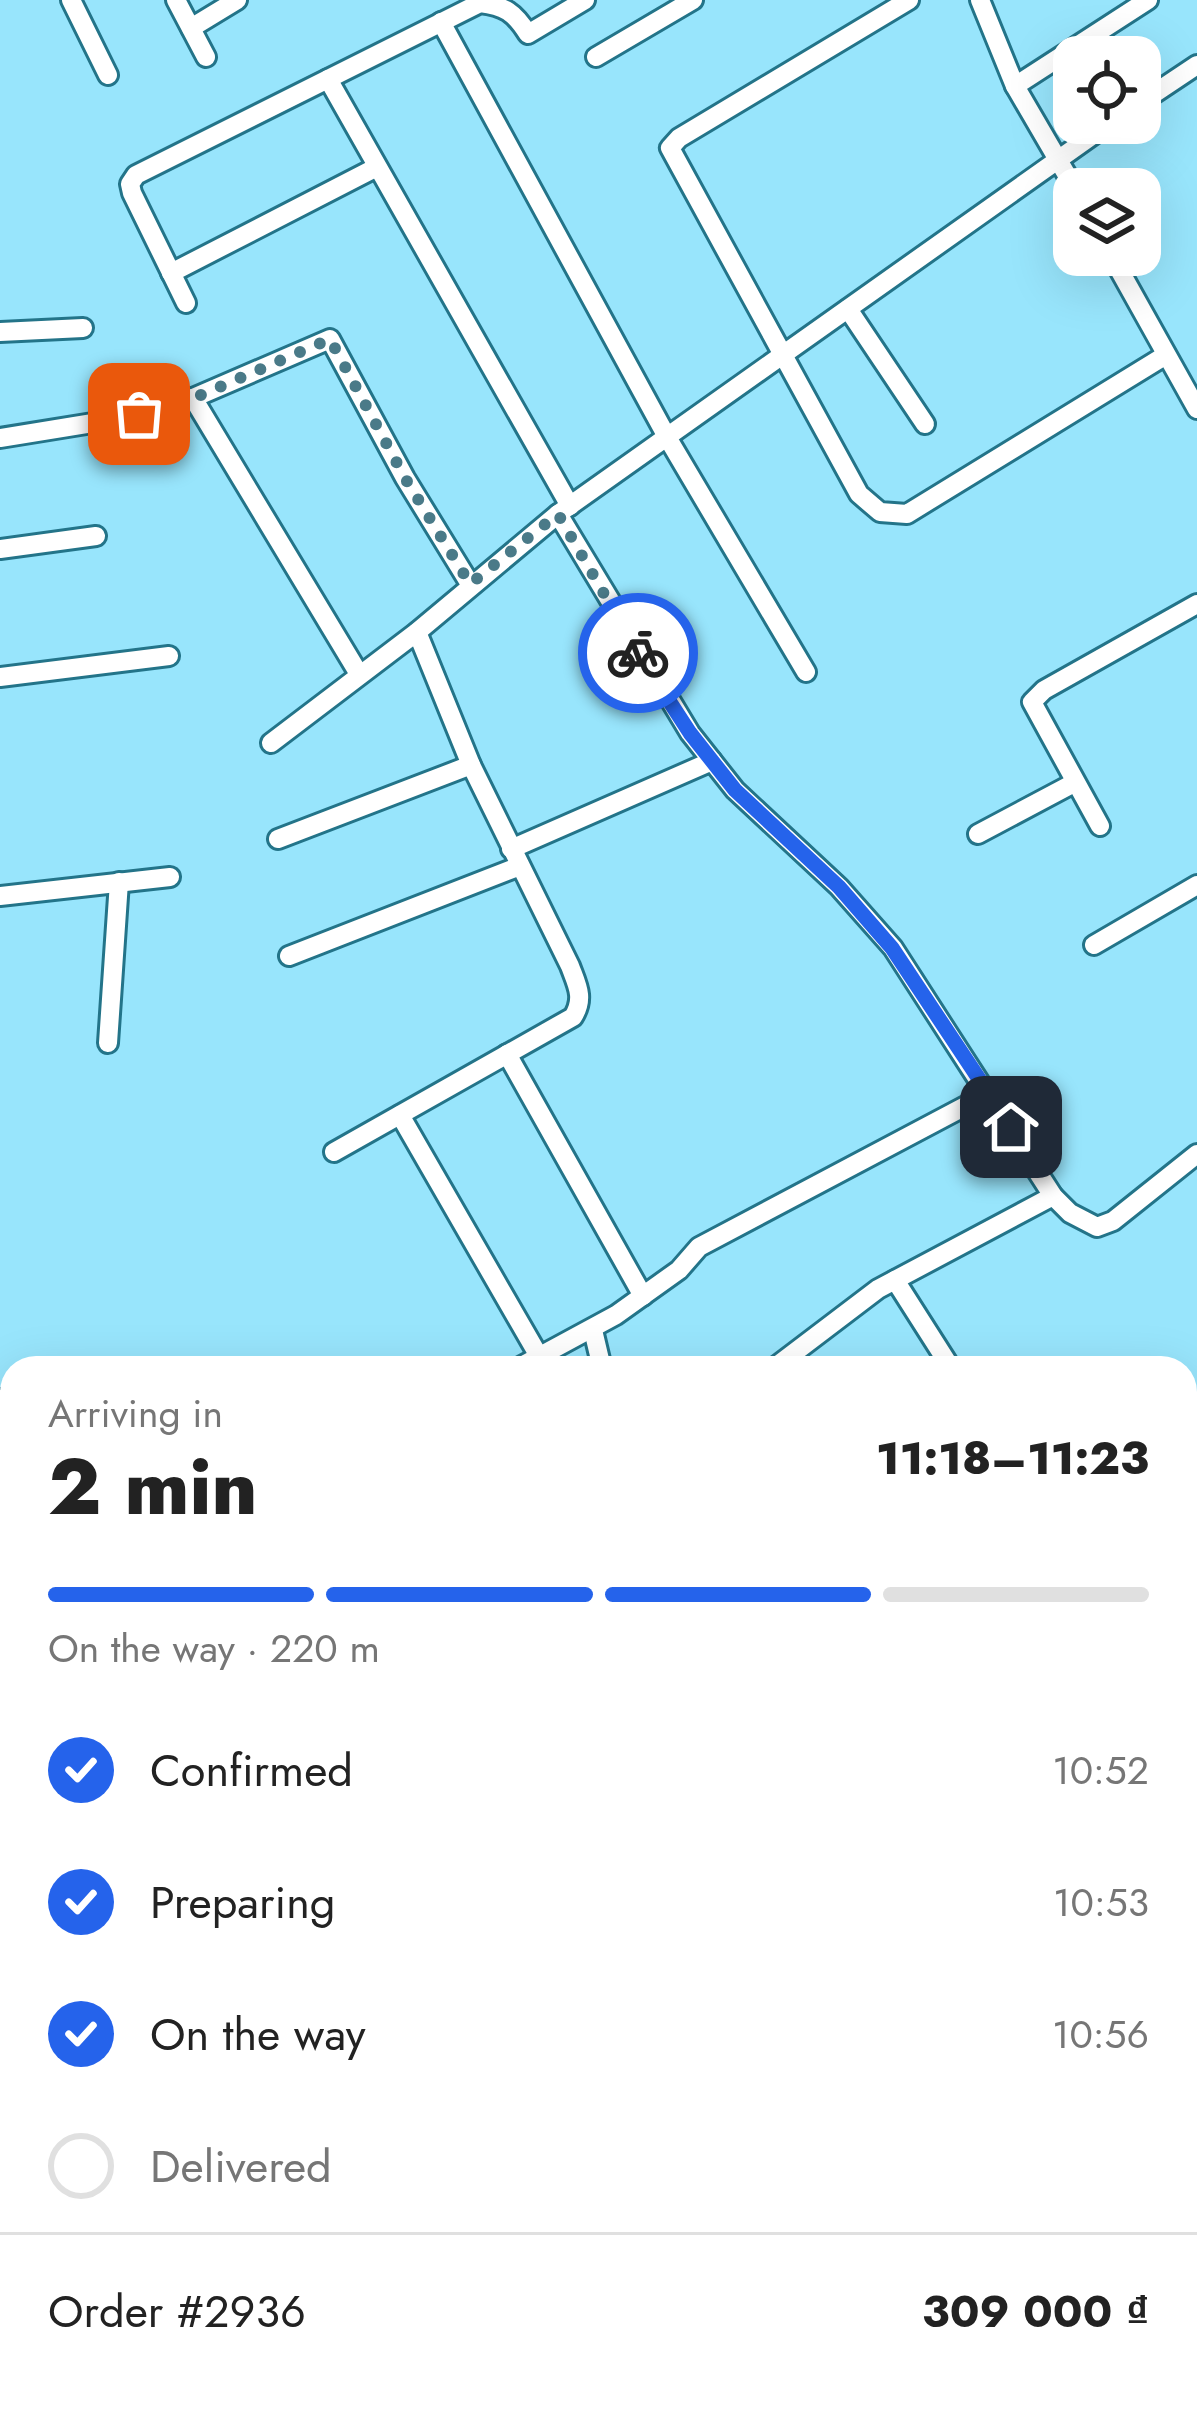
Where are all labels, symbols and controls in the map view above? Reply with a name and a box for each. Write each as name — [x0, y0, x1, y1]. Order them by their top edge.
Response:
map controls — [1053, 36, 1161, 276]
button: locate — [1053, 36, 1161, 144]
button: layers — [1053, 168, 1161, 276]
pin — [88, 363, 190, 465]
icon: bag — [106, 381, 172, 447]
courier — [578, 593, 698, 713]
icon: bike — [605, 620, 671, 686]
pin — [960, 1076, 1062, 1178]
icon: home — [978, 1094, 1044, 1160]
text: Arriving in — [48, 1385, 223, 1442]
text: 11:18–11:23 — [876, 1426, 1149, 1491]
text: 2 min — [48, 1431, 257, 1543]
text: On the way · 220 m — [48, 1620, 380, 1677]
icon: check — [48, 1737, 114, 1803]
text: Confirmed — [150, 1738, 353, 1803]
text: 10:52 — [1052, 1742, 1149, 1799]
icon: check — [48, 1869, 114, 1935]
text: Preparing — [150, 1870, 335, 1935]
text: 10:53 — [1053, 1874, 1149, 1931]
icon: check — [48, 2001, 114, 2067]
text: On the way — [150, 2002, 366, 2067]
text: 10:56 — [1052, 2006, 1149, 2063]
text: Delivered — [150, 2134, 332, 2199]
text: Order #2936 — [48, 2279, 306, 2344]
text: 309 000 ₫ — [922, 2279, 1149, 2344]

